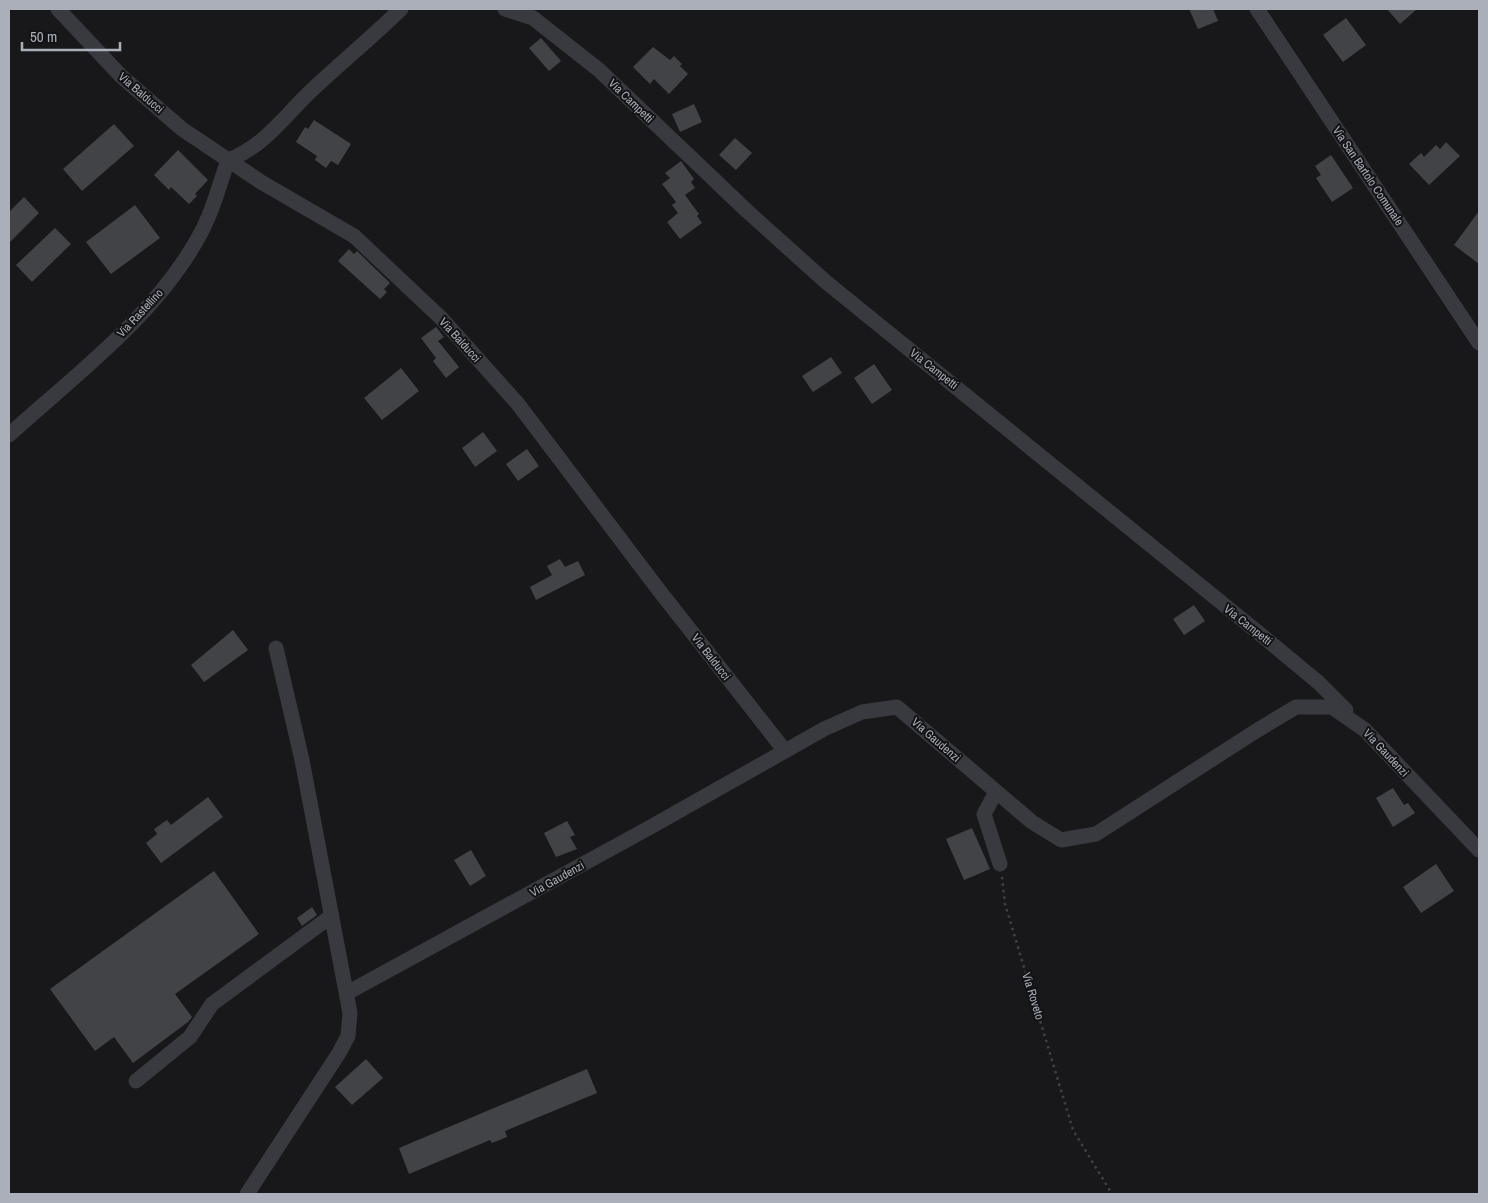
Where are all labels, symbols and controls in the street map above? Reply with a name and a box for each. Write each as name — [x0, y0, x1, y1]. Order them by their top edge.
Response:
scale bar — [22, 20, 120, 52]
text: 50 m — [30, 26, 57, 47]
street label: Via Balducci — [115, 69, 167, 117]
street label: Via Campetti — [605, 75, 657, 127]
street label: Via San Bartolo Comunale — [1329, 123, 1407, 229]
street label: Via Rastellino — [113, 285, 167, 341]
street label: Via Balducci — [436, 314, 484, 366]
street label: Via Campetti — [907, 345, 961, 393]
street label: Via Campetti — [1221, 601, 1275, 649]
street label: Via Balducci — [688, 630, 734, 684]
street label: Via Gaudenzi — [908, 714, 964, 766]
street label: Via Gaudenzi — [1360, 726, 1412, 780]
street label: Via Gaudenzi — [527, 857, 587, 901]
street label: Via Roveto — [1018, 970, 1048, 1022]

